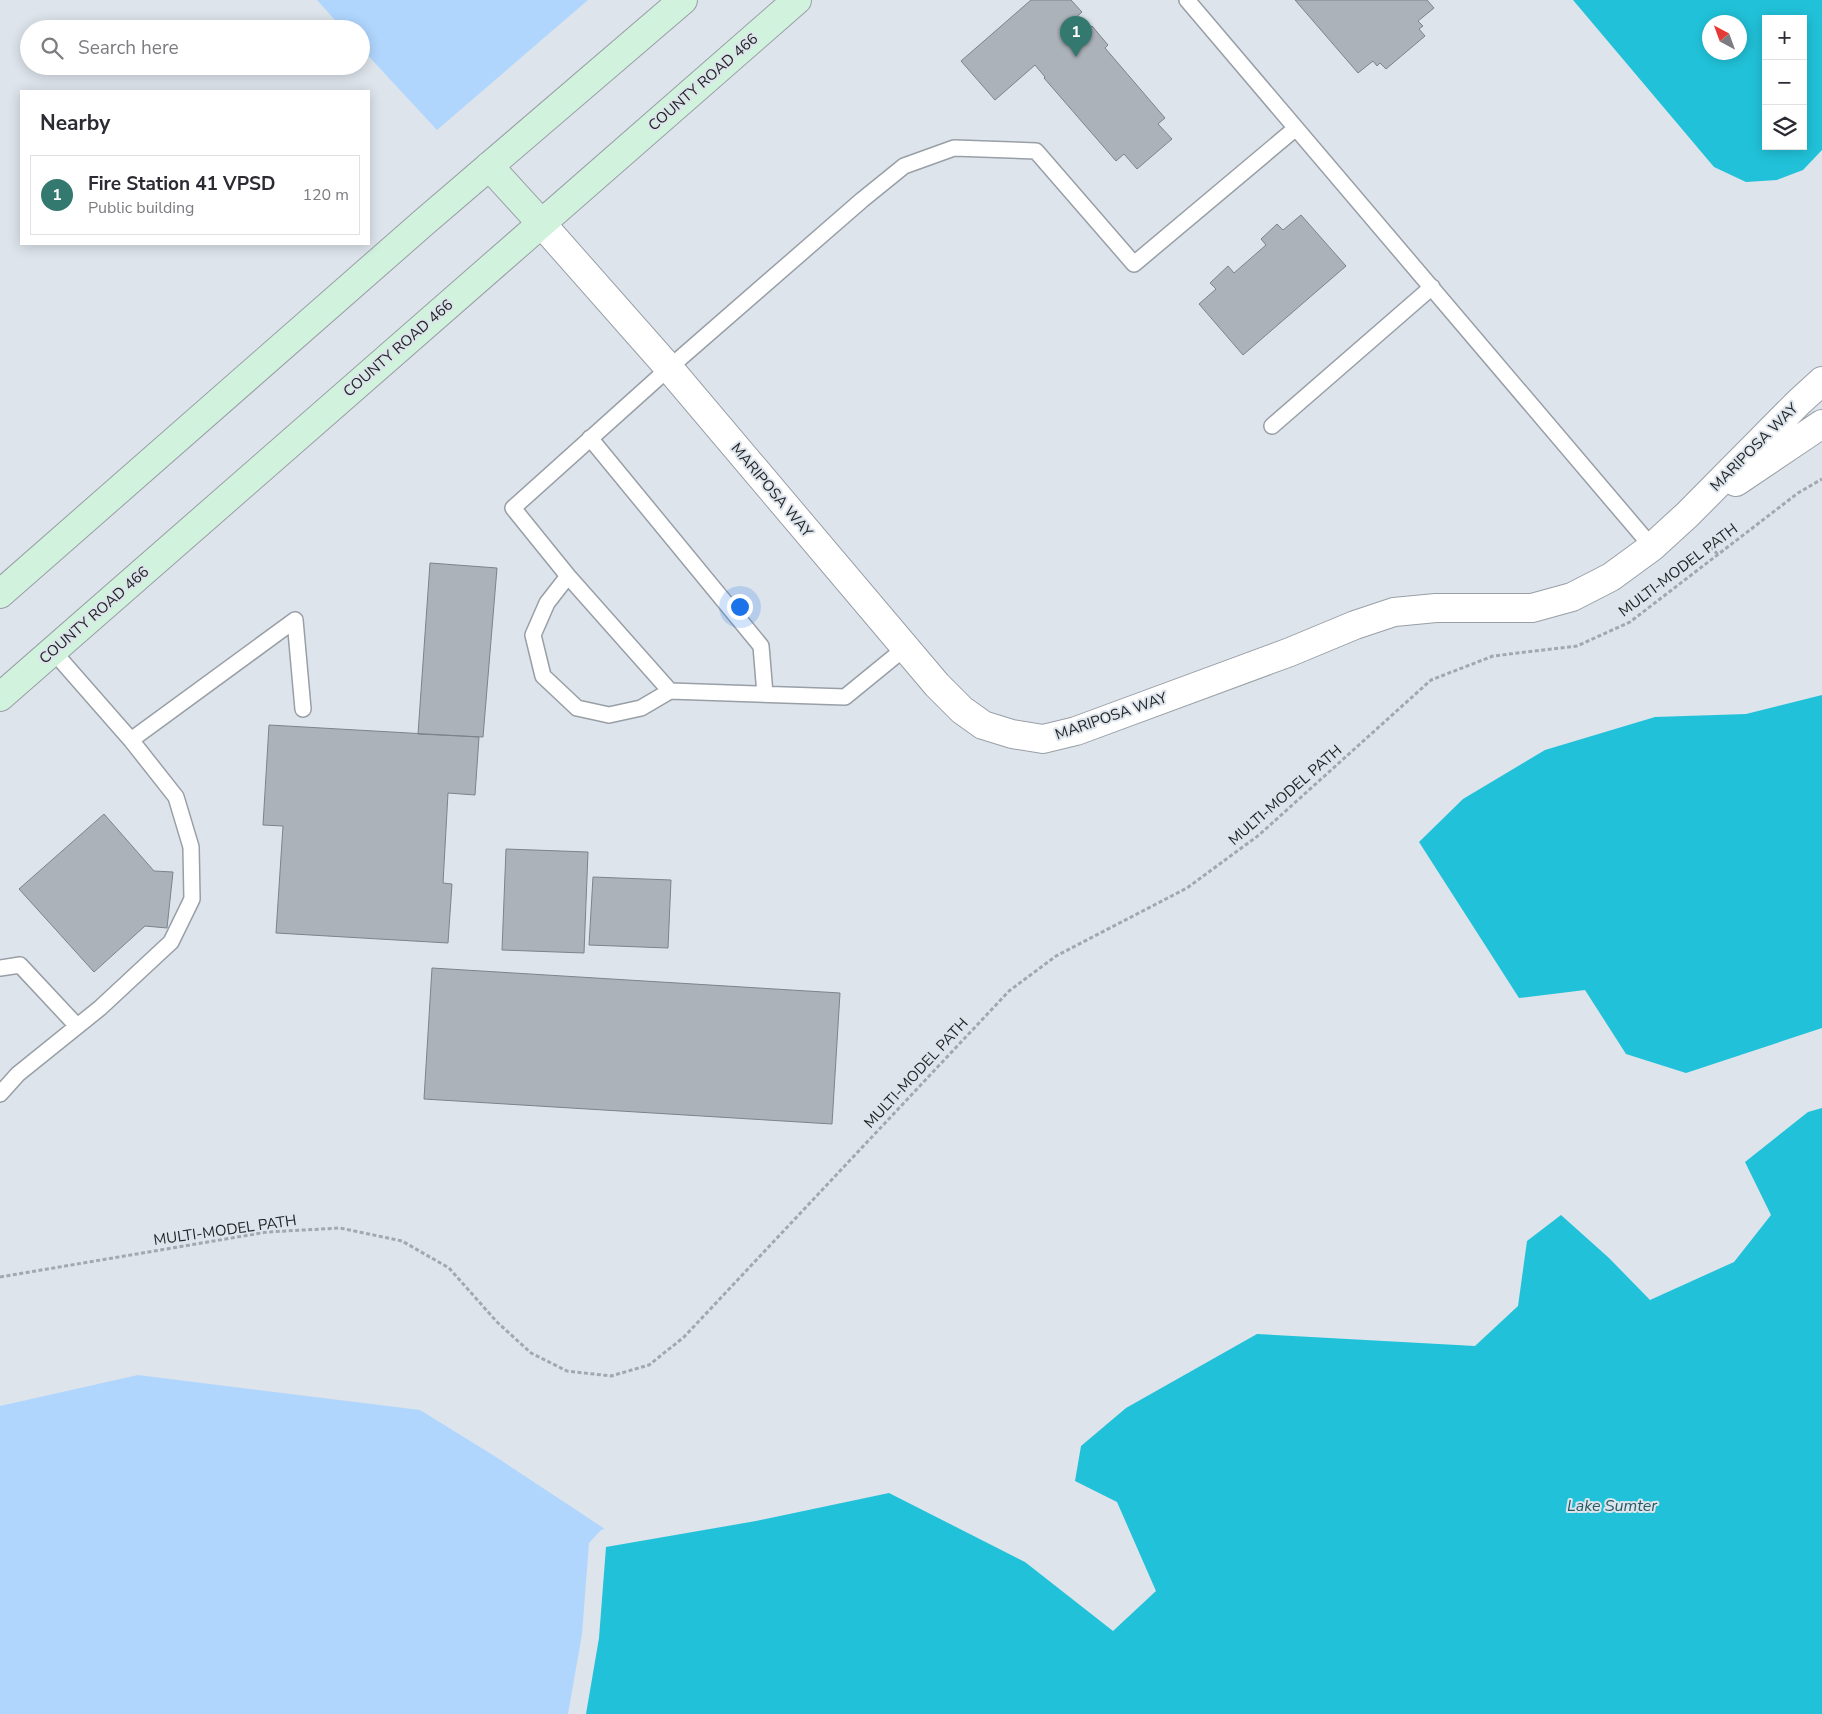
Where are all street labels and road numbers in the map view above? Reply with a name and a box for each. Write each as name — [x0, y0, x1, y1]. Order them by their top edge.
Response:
street label: COUNTY ROAD 466 — [644, 29, 762, 135]
street label: COUNTY ROAD 466 — [339, 295, 457, 401]
street label: MARIPOSA WAY — [1706, 398, 1803, 495]
street label: MARIPOSA WAY — [727, 439, 818, 542]
street label: MULTI-MODEL PATH — [1614, 519, 1742, 621]
street label: COUNTY ROAD 466 — [35, 562, 153, 668]
street label: MARIPOSA WAY — [1052, 687, 1171, 745]
street label: MULTI-MODEL PATH — [1224, 740, 1346, 850]
street label: MULTI-MODEL PATH — [860, 1013, 972, 1133]
street label: MULTI-MODEL PATH — [152, 1210, 298, 1250]

